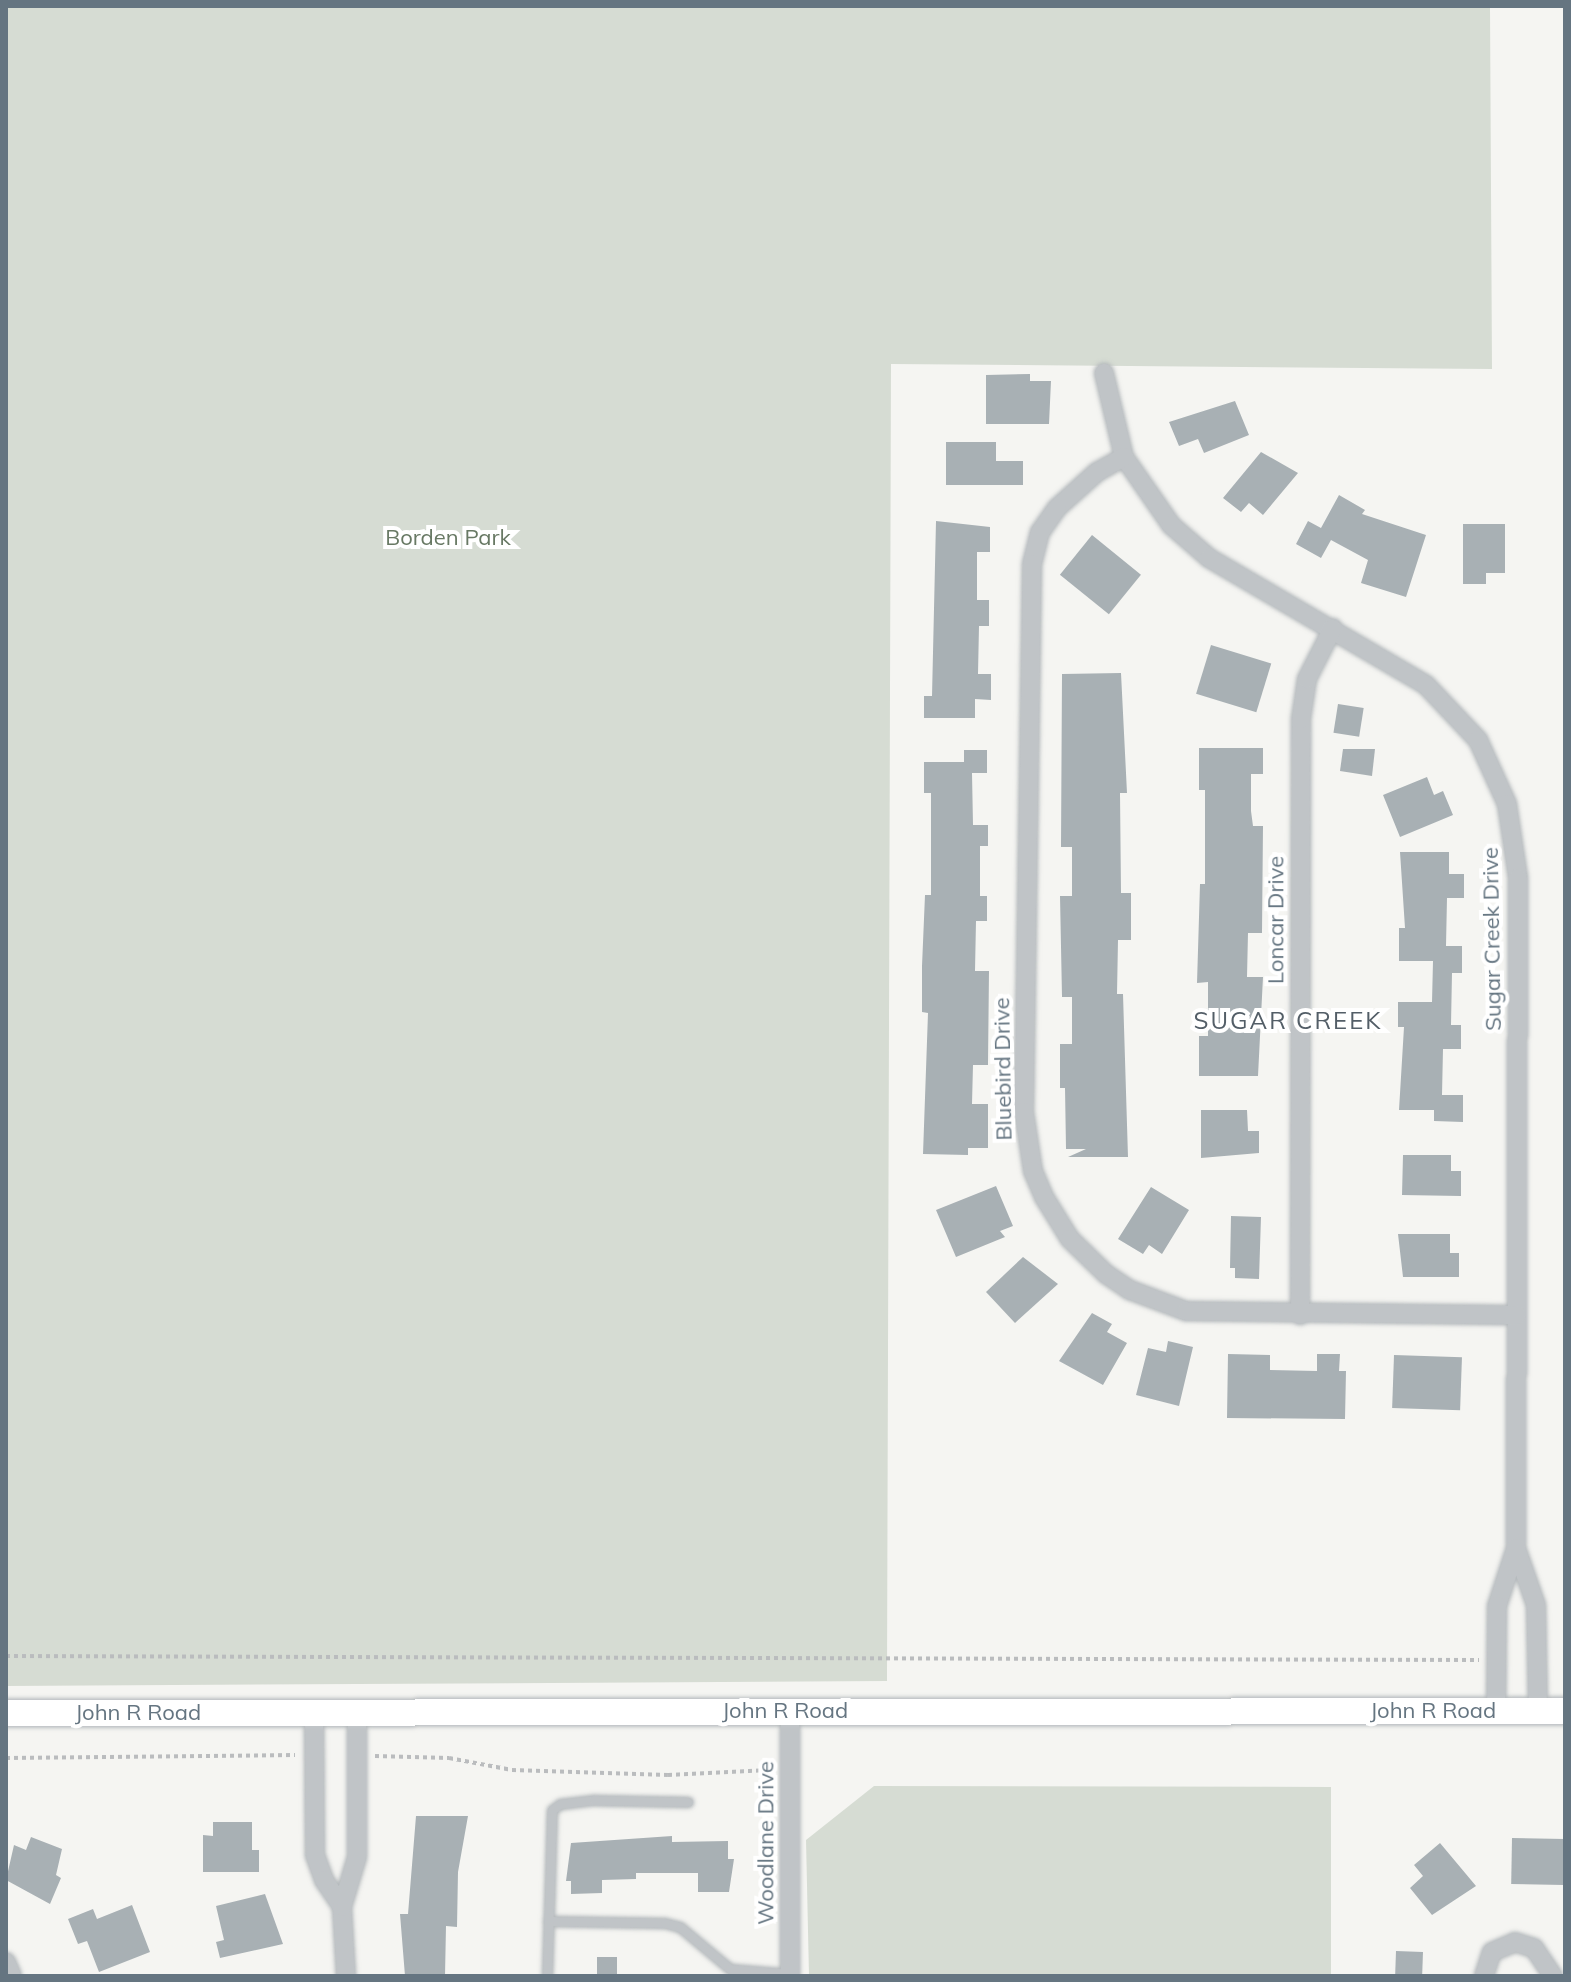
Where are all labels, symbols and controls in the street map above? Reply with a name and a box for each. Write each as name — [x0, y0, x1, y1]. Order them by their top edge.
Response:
park label: Borden Park — [385, 525, 511, 551]
street label: Sugar Creek Drive — [1477, 847, 1507, 1031]
street label: Loncar Drive — [1263, 856, 1289, 984]
street label: Bluebird Drive — [989, 997, 1017, 1141]
district label: SUGAR CREEK — [1194, 1007, 1382, 1035]
street label: John R Road — [722, 1698, 848, 1724]
street label: John R Road — [1370, 1698, 1496, 1724]
street label: John R Road — [75, 1700, 201, 1726]
street label: Woodlane Drive — [753, 1761, 779, 1925]

